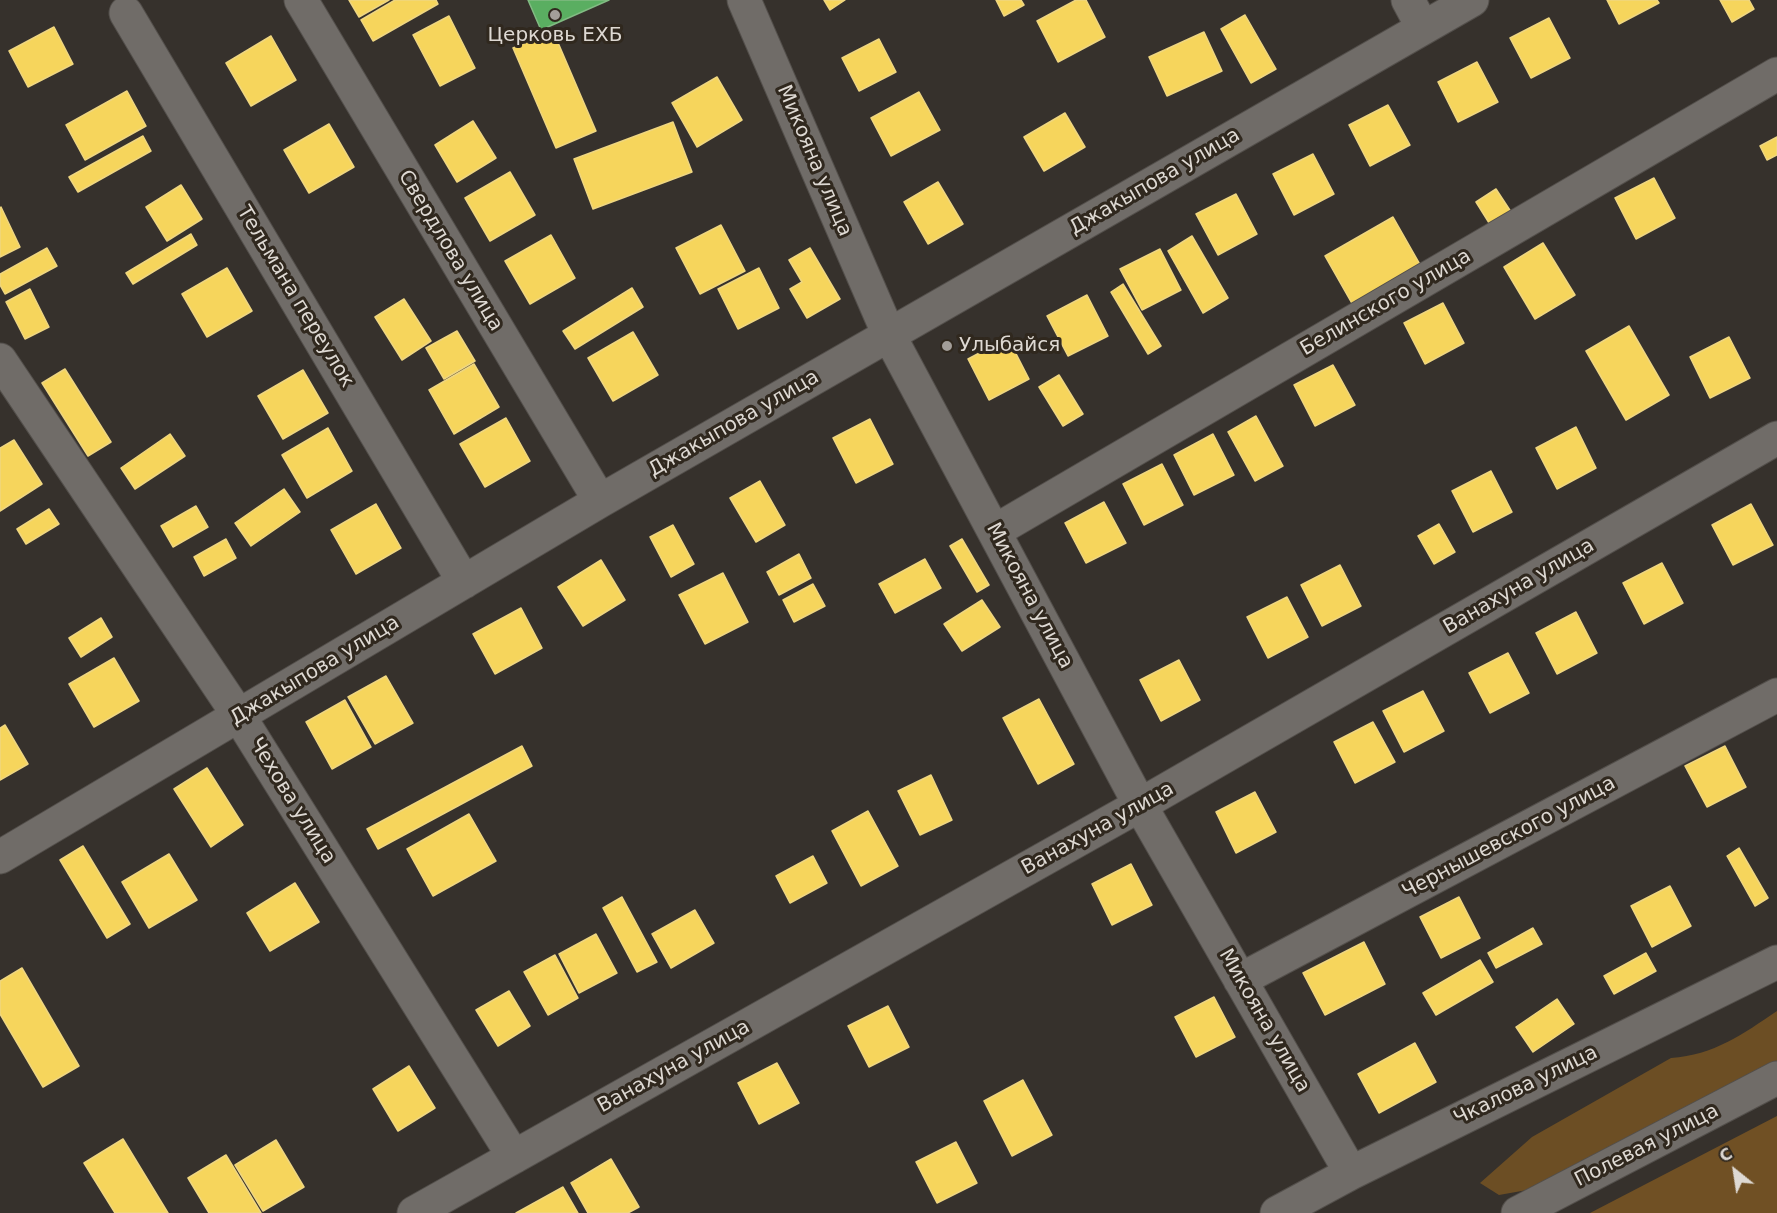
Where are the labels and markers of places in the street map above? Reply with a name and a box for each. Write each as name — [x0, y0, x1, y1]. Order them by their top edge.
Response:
marker: Церковь ЕХБ — [548, 8, 562, 22]
place label: Церковь ЕХБ — [488, 24, 622, 48]
place label: Улыбайся — [959, 334, 1060, 358]
marker: Улыбайся — [940, 339, 954, 353]

